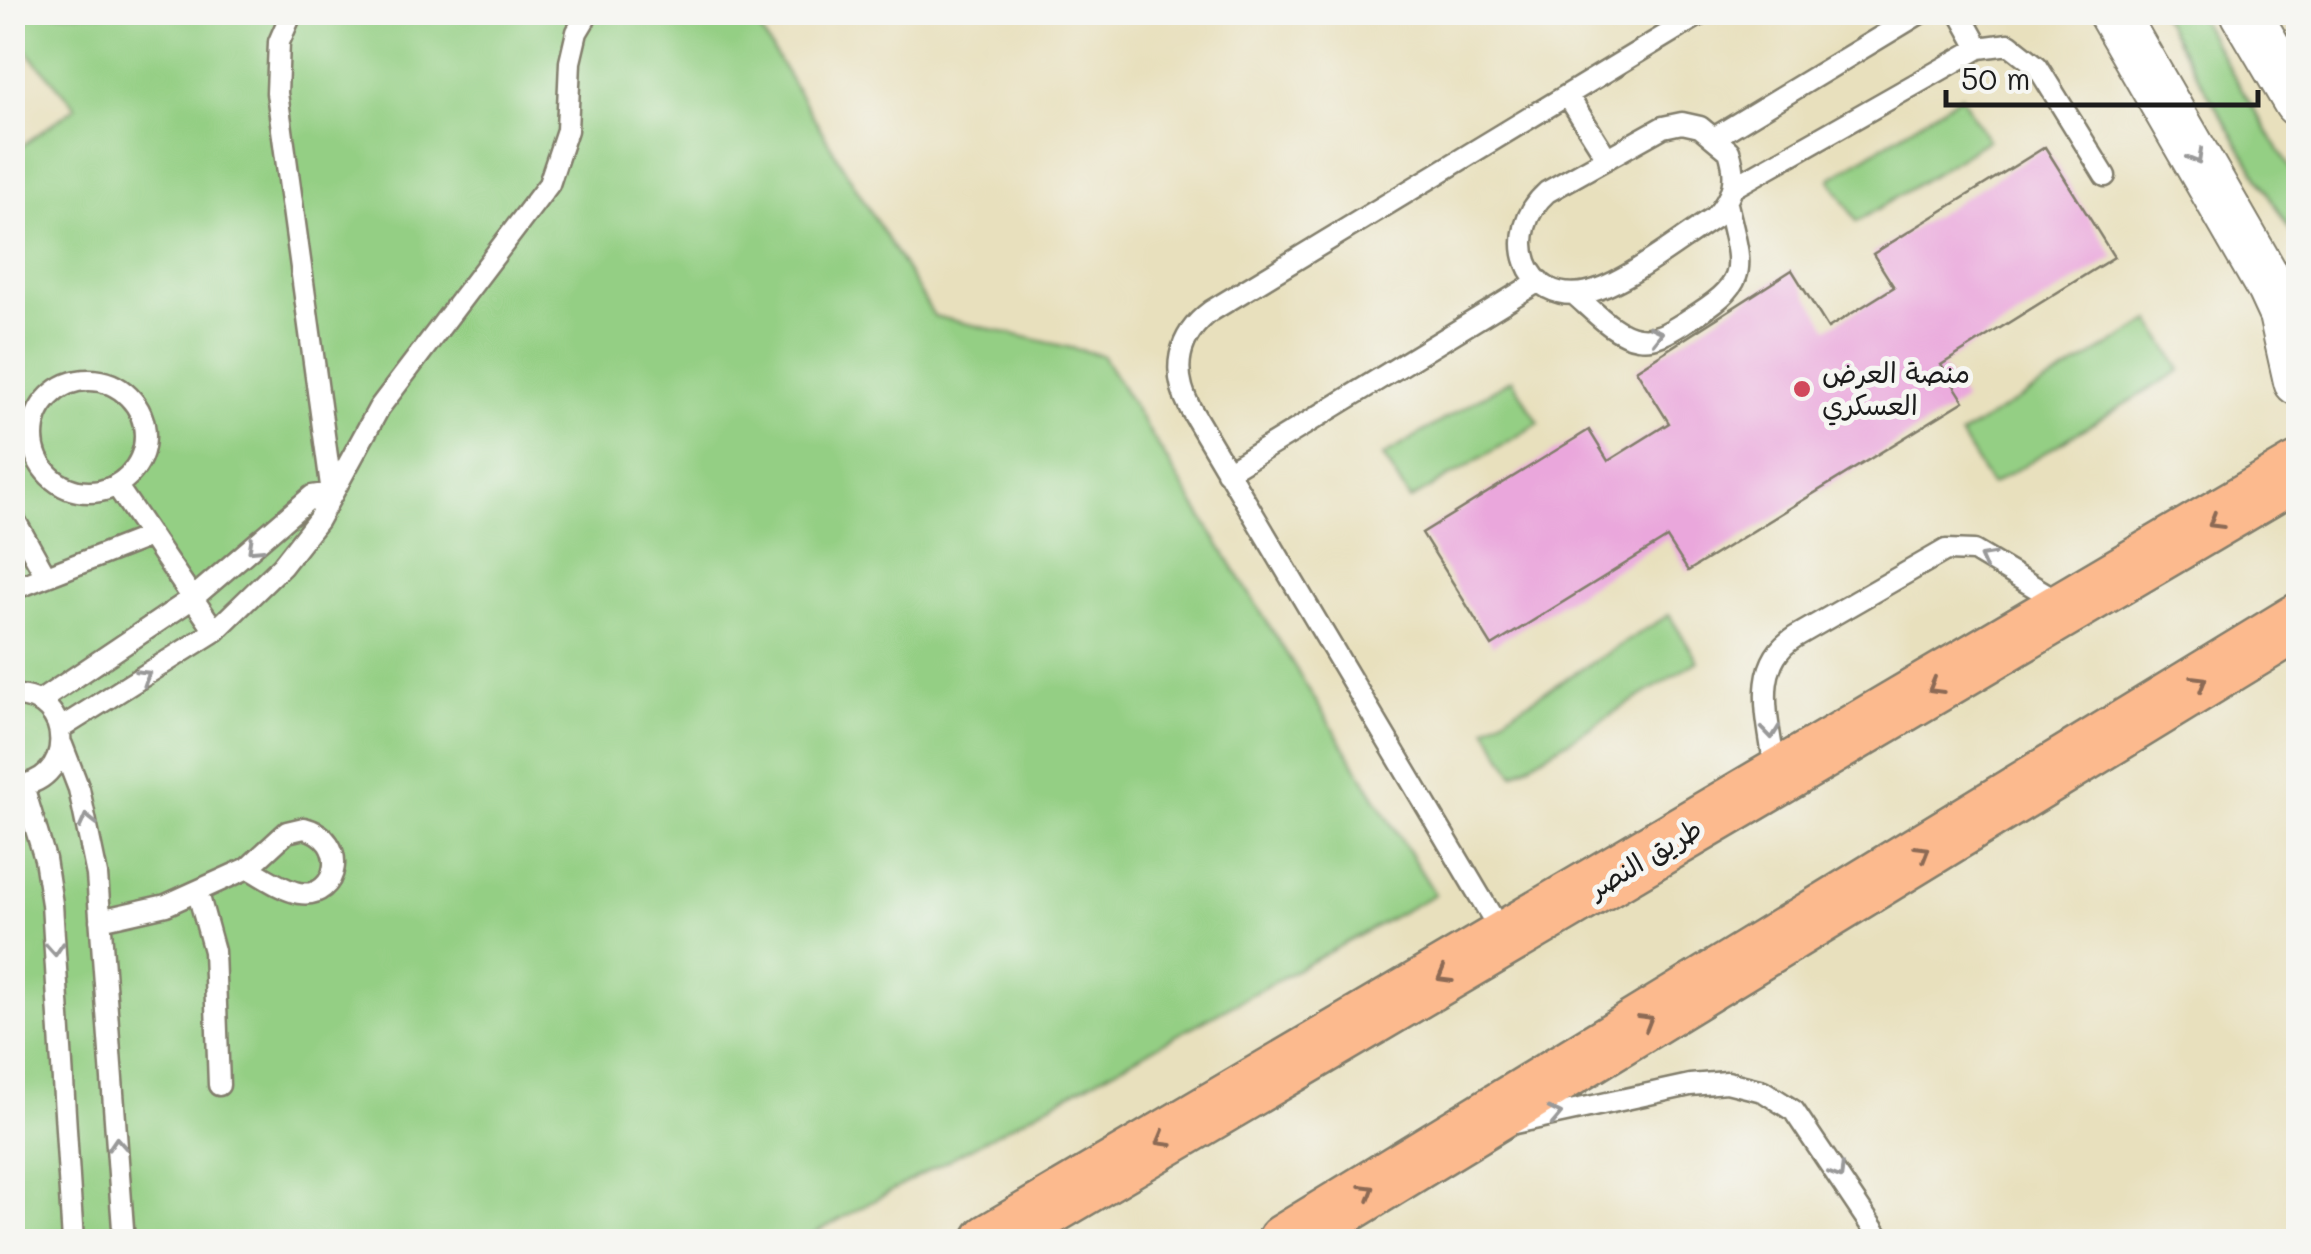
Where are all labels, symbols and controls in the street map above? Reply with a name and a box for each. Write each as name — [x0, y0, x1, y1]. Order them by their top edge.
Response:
scale bar — [1946, 45, 2258, 107]
text: 50 m — [1961, 58, 2031, 98]
one-way arrow — [2184, 146, 2203, 164]
one-way arrow — [1647, 325, 1664, 346]
place label: منصة العرض العسكري — [1822, 354, 1970, 426]
marker: منصة العرض العسكري — [1791, 378, 1813, 400]
one-way arrow — [2208, 510, 2226, 529]
one-way arrow — [247, 535, 266, 553]
one-way arrow — [1979, 552, 1997, 572]
one-way arrow — [133, 669, 151, 688]
one-way arrow — [1928, 675, 1946, 694]
one-way arrow — [2189, 675, 2207, 694]
one-way arrow — [1760, 724, 1782, 740]
street label: طريق النصر — [1579, 809, 1708, 906]
one-way arrow — [78, 813, 99, 830]
one-way arrow — [1912, 845, 1930, 864]
one-way arrow — [44, 942, 65, 958]
one-way arrow — [1437, 964, 1455, 983]
one-way arrow — [1635, 1014, 1653, 1033]
one-way arrow — [1546, 1105, 1563, 1126]
one-way arrow — [1156, 1128, 1174, 1147]
one-way arrow — [107, 1136, 128, 1152]
one-way arrow — [1825, 1162, 1844, 1180]
one-way arrow — [1357, 1184, 1375, 1203]

